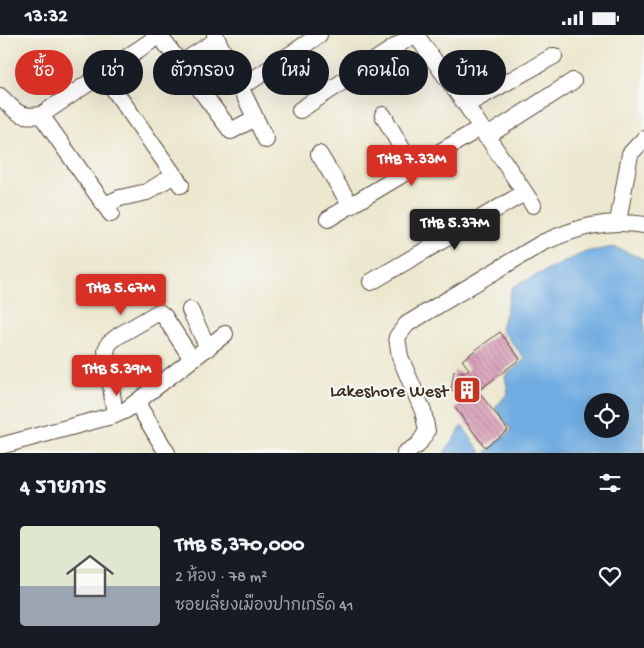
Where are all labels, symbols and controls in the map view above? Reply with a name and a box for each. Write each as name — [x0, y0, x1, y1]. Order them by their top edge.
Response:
text: 13:32 — [25, 6, 68, 29]
chip: ซื้อ — [15, 50, 73, 95]
chip: เช่า — [83, 50, 143, 95]
chip: ตัวกรอง — [153, 50, 252, 95]
chip: ใหม่ — [262, 50, 329, 95]
chip: คอนโด — [339, 50, 428, 95]
chip: บ้าน — [438, 50, 506, 95]
pin: THB 7.33M — [355, 145, 469, 187]
text: THB 7.33M — [378, 151, 446, 170]
pin: THB 5.37M — [398, 209, 512, 251]
text: THB 5.37M — [421, 215, 489, 234]
pin: THB 5.67M — [64, 273, 178, 316]
text: THB 5.67M — [87, 280, 155, 299]
pin: THB 5.39M — [60, 355, 174, 397]
text: THB 5.39M — [83, 361, 151, 380]
building icon: Lakeshore West — [452, 375, 482, 405]
place label: Lakeshore West — [330, 382, 450, 403]
map controls — [584, 393, 629, 438]
button: locate — [584, 393, 629, 438]
icon: filters — [596, 469, 624, 497]
text: 4 รายการ — [20, 477, 107, 502]
text: THB 5,370,000 — [175, 534, 305, 559]
icon: home — [60, 546, 120, 606]
icon: heart — [596, 562, 624, 590]
text: 2 ห้อง · 78 m² — [175, 569, 267, 588]
text: ซอยเลี่ยงเมืองปากเกร็ด 41 — [175, 598, 353, 617]

